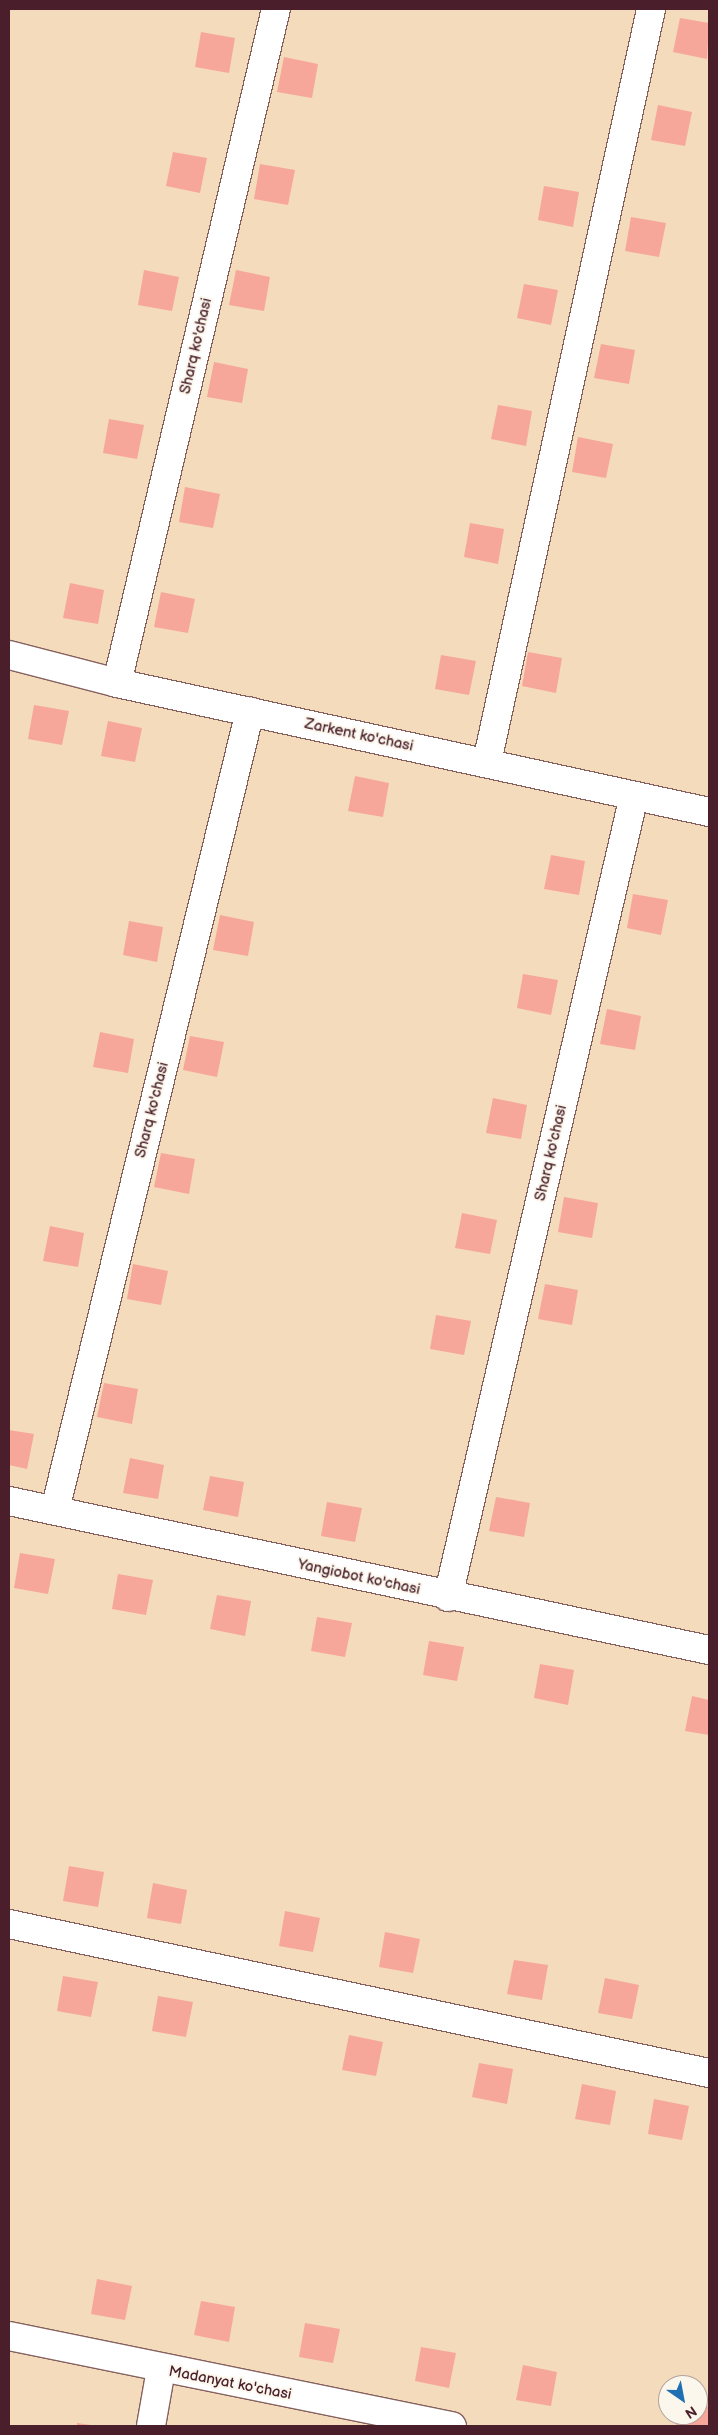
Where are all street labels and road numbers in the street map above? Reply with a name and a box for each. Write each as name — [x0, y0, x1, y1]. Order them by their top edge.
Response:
street label: Sharq ko'chasi — [176, 296, 216, 396]
street label: Zarkent ko'chasi — [303, 715, 415, 755]
street label: Sharq ko'chasi — [131, 1060, 173, 1160]
street label: Sharq ko'chasi — [531, 1103, 571, 1203]
street label: Yangiobot ko'chasi — [296, 1555, 422, 1599]
street label: Madanyat ko'chasi — [167, 2362, 293, 2404]

